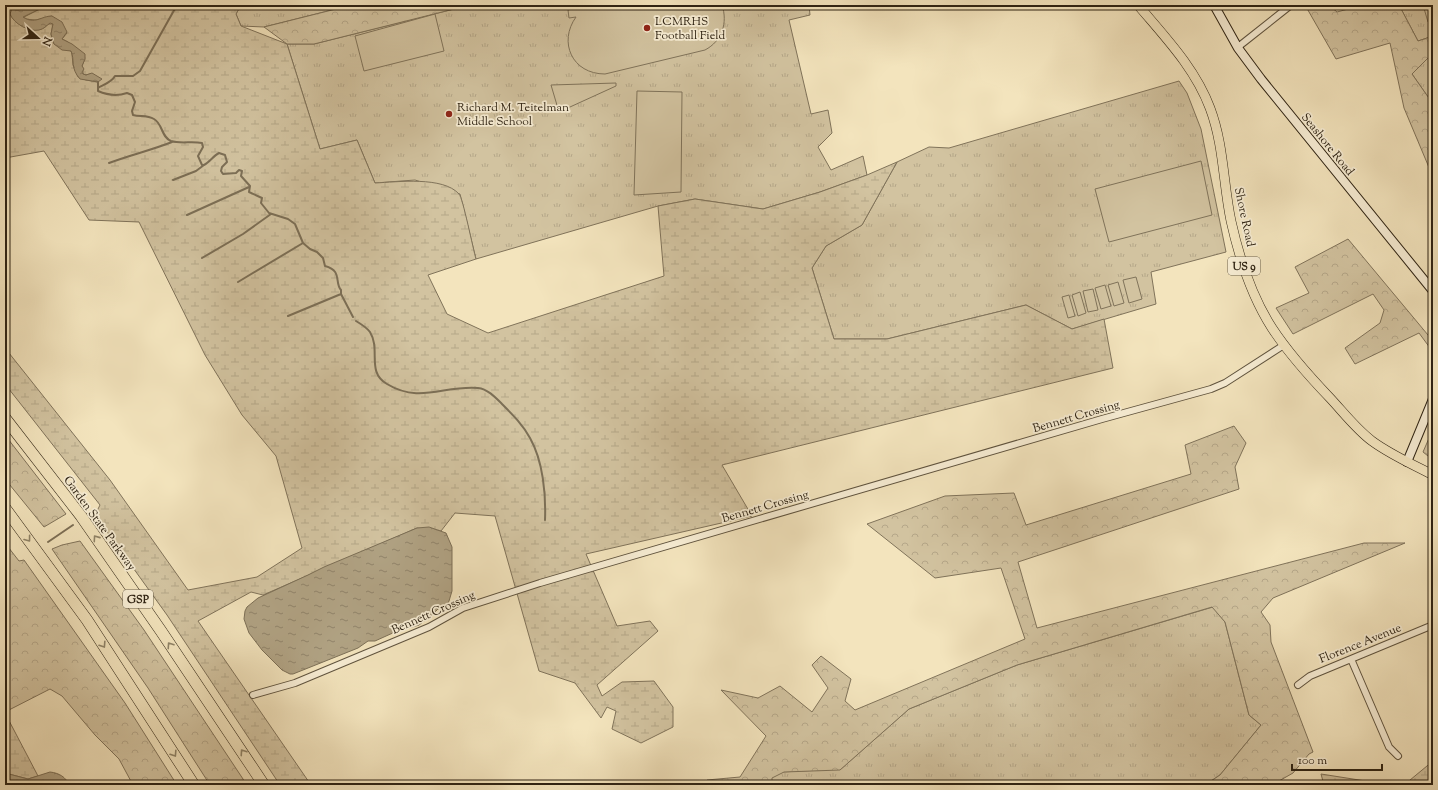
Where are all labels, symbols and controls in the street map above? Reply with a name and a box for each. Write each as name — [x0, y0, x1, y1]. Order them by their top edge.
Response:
place label: LCMRHS Football Field — [655, 13, 725, 45]
north arrow — [18, 18, 58, 58]
marker: LCMRHS Football Field — [642, 23, 652, 33]
text: N — [37, 33, 56, 48]
place label: Richard M. Teitelman Middle School — [457, 99, 569, 131]
marker: Richard M. Teitelman Middle School — [444, 109, 454, 119]
street label: Seashore Road — [1296, 109, 1358, 180]
street label: Shore Road — [1229, 186, 1259, 249]
road number: US 9 — [1228, 257, 1260, 275]
street label: Bennett Crossing — [1031, 396, 1122, 438]
street label: Garden State Parkway — [59, 472, 140, 575]
street label: Bennett Crossing — [720, 486, 811, 528]
one-way arrow — [24, 534, 31, 541]
one-way arrow — [93, 535, 101, 542]
street label: Bennett Crossing — [389, 586, 478, 639]
road number: GSP — [123, 590, 153, 608]
street label: Florence Avenue — [1317, 619, 1405, 669]
one-way arrow — [98, 641, 106, 648]
one-way arrow — [168, 642, 175, 649]
scale bar — [1292, 746, 1382, 772]
one-way arrow — [169, 750, 177, 757]
one-way arrow — [241, 750, 248, 757]
text: 100 m — [1298, 752, 1327, 770]

